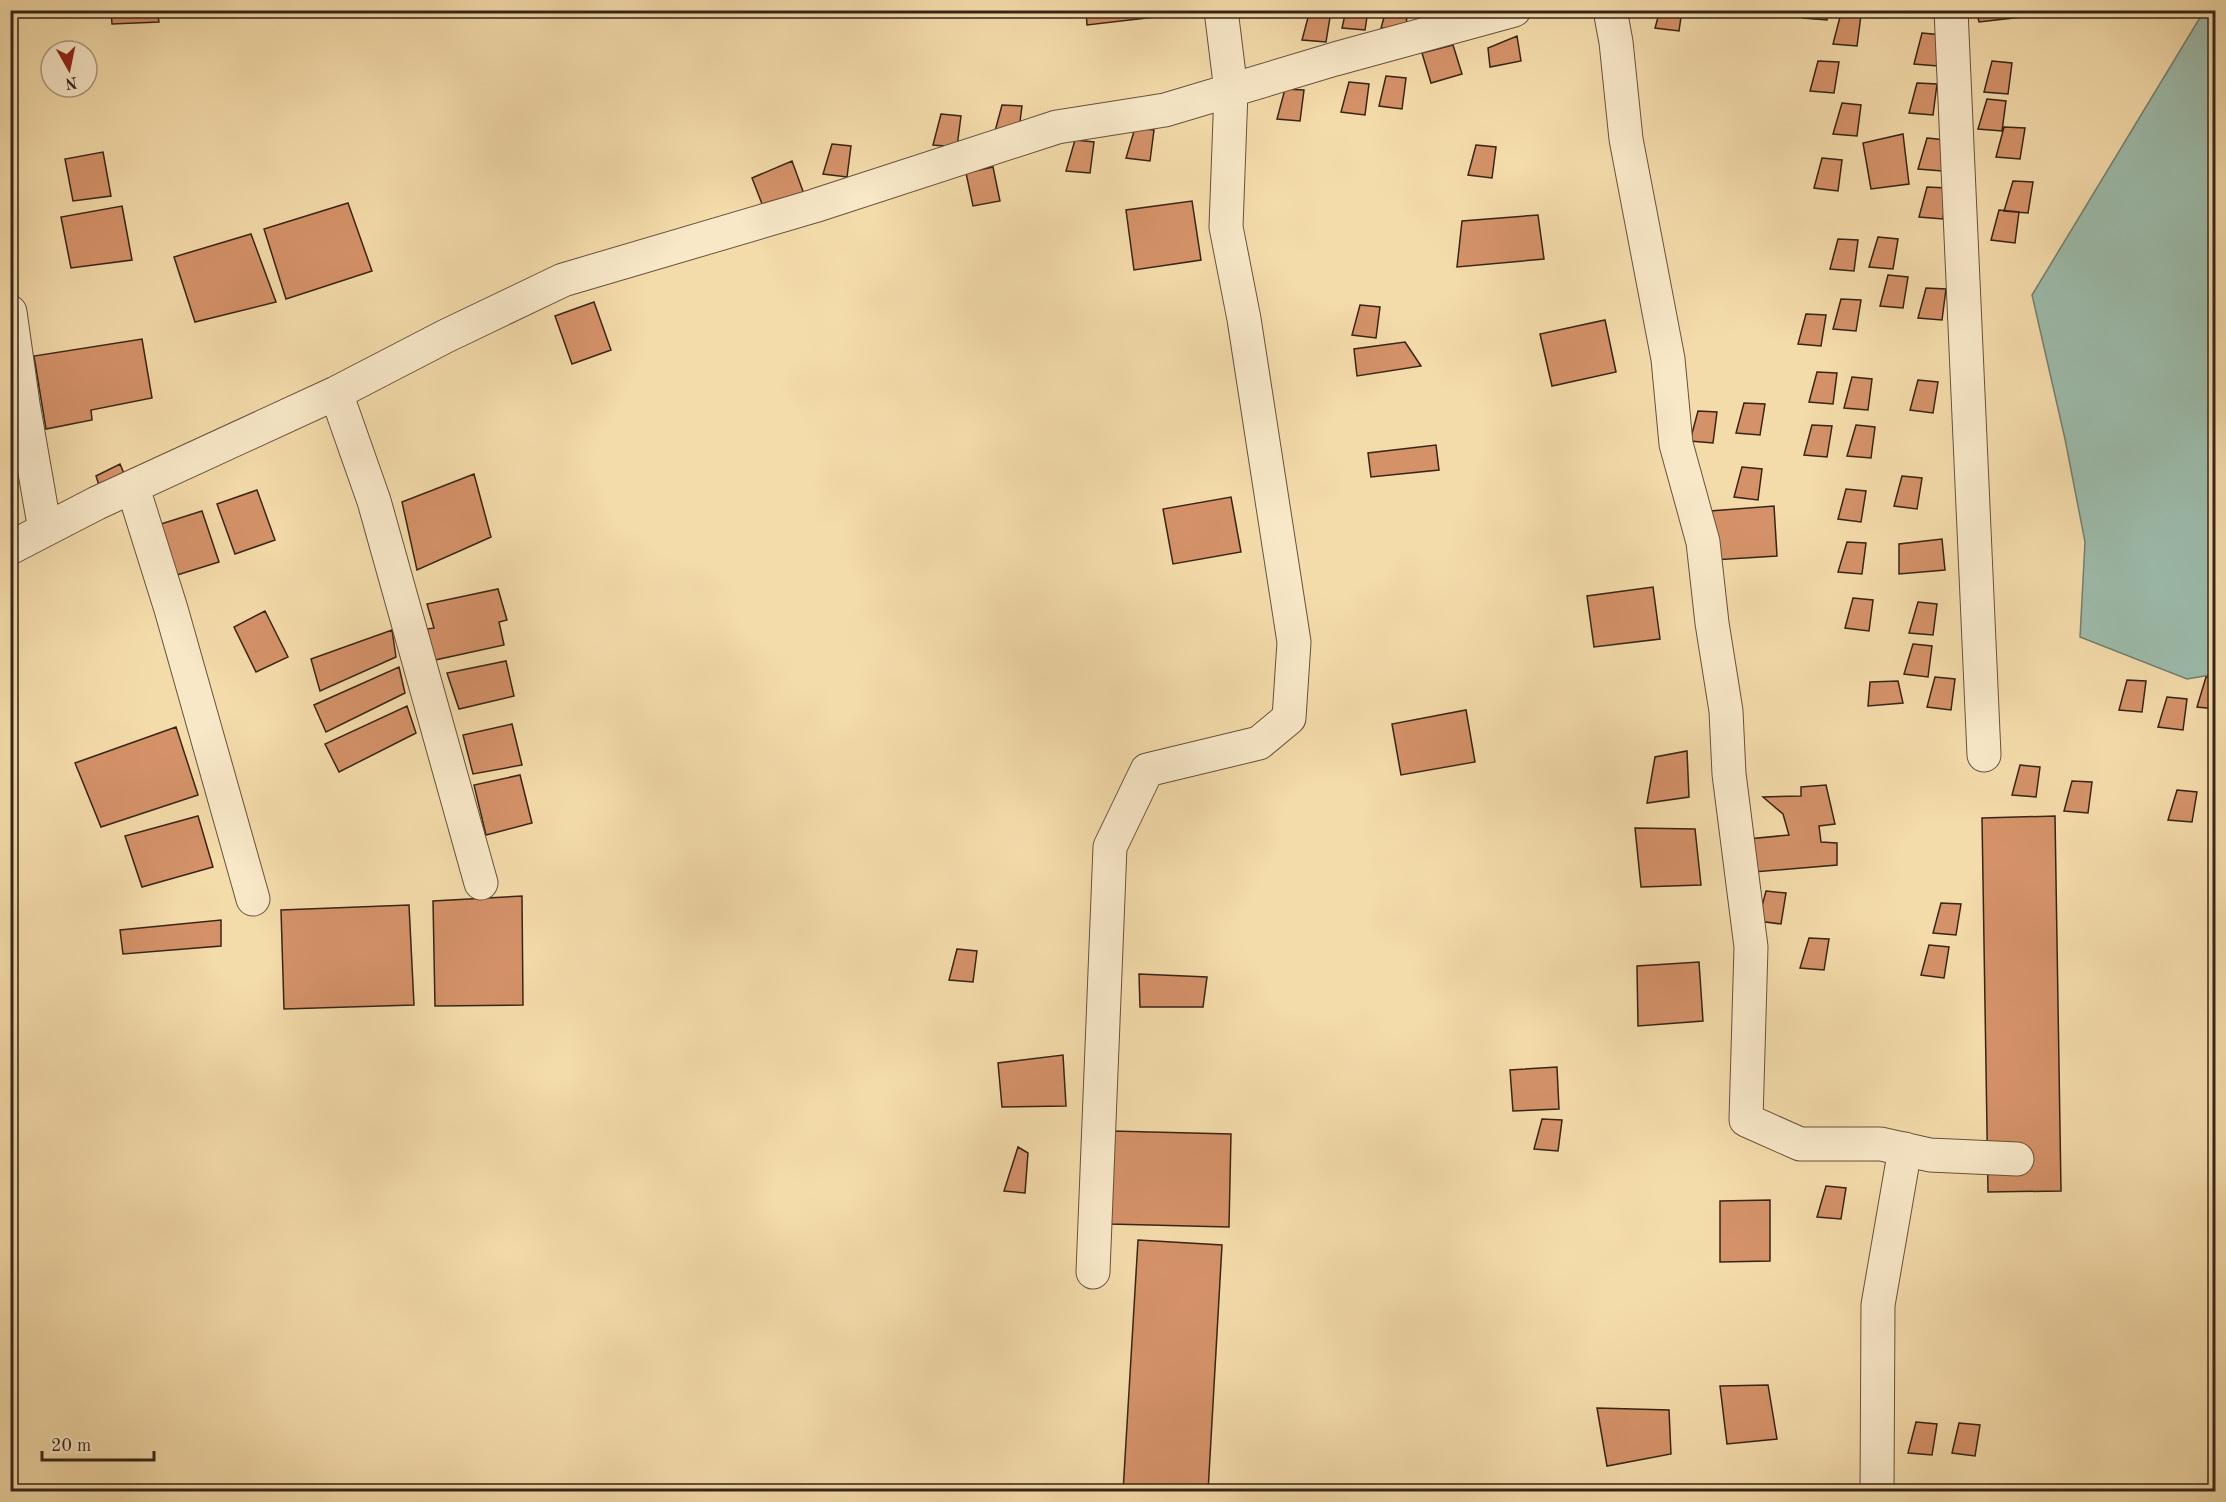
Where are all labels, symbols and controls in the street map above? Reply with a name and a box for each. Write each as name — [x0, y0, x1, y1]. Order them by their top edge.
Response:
north arrow — [39, 39, 99, 99]
text: N — [63, 73, 78, 91]
scale bar — [42, 1424, 154, 1462]
text: 20 m — [51, 1437, 91, 1455]

